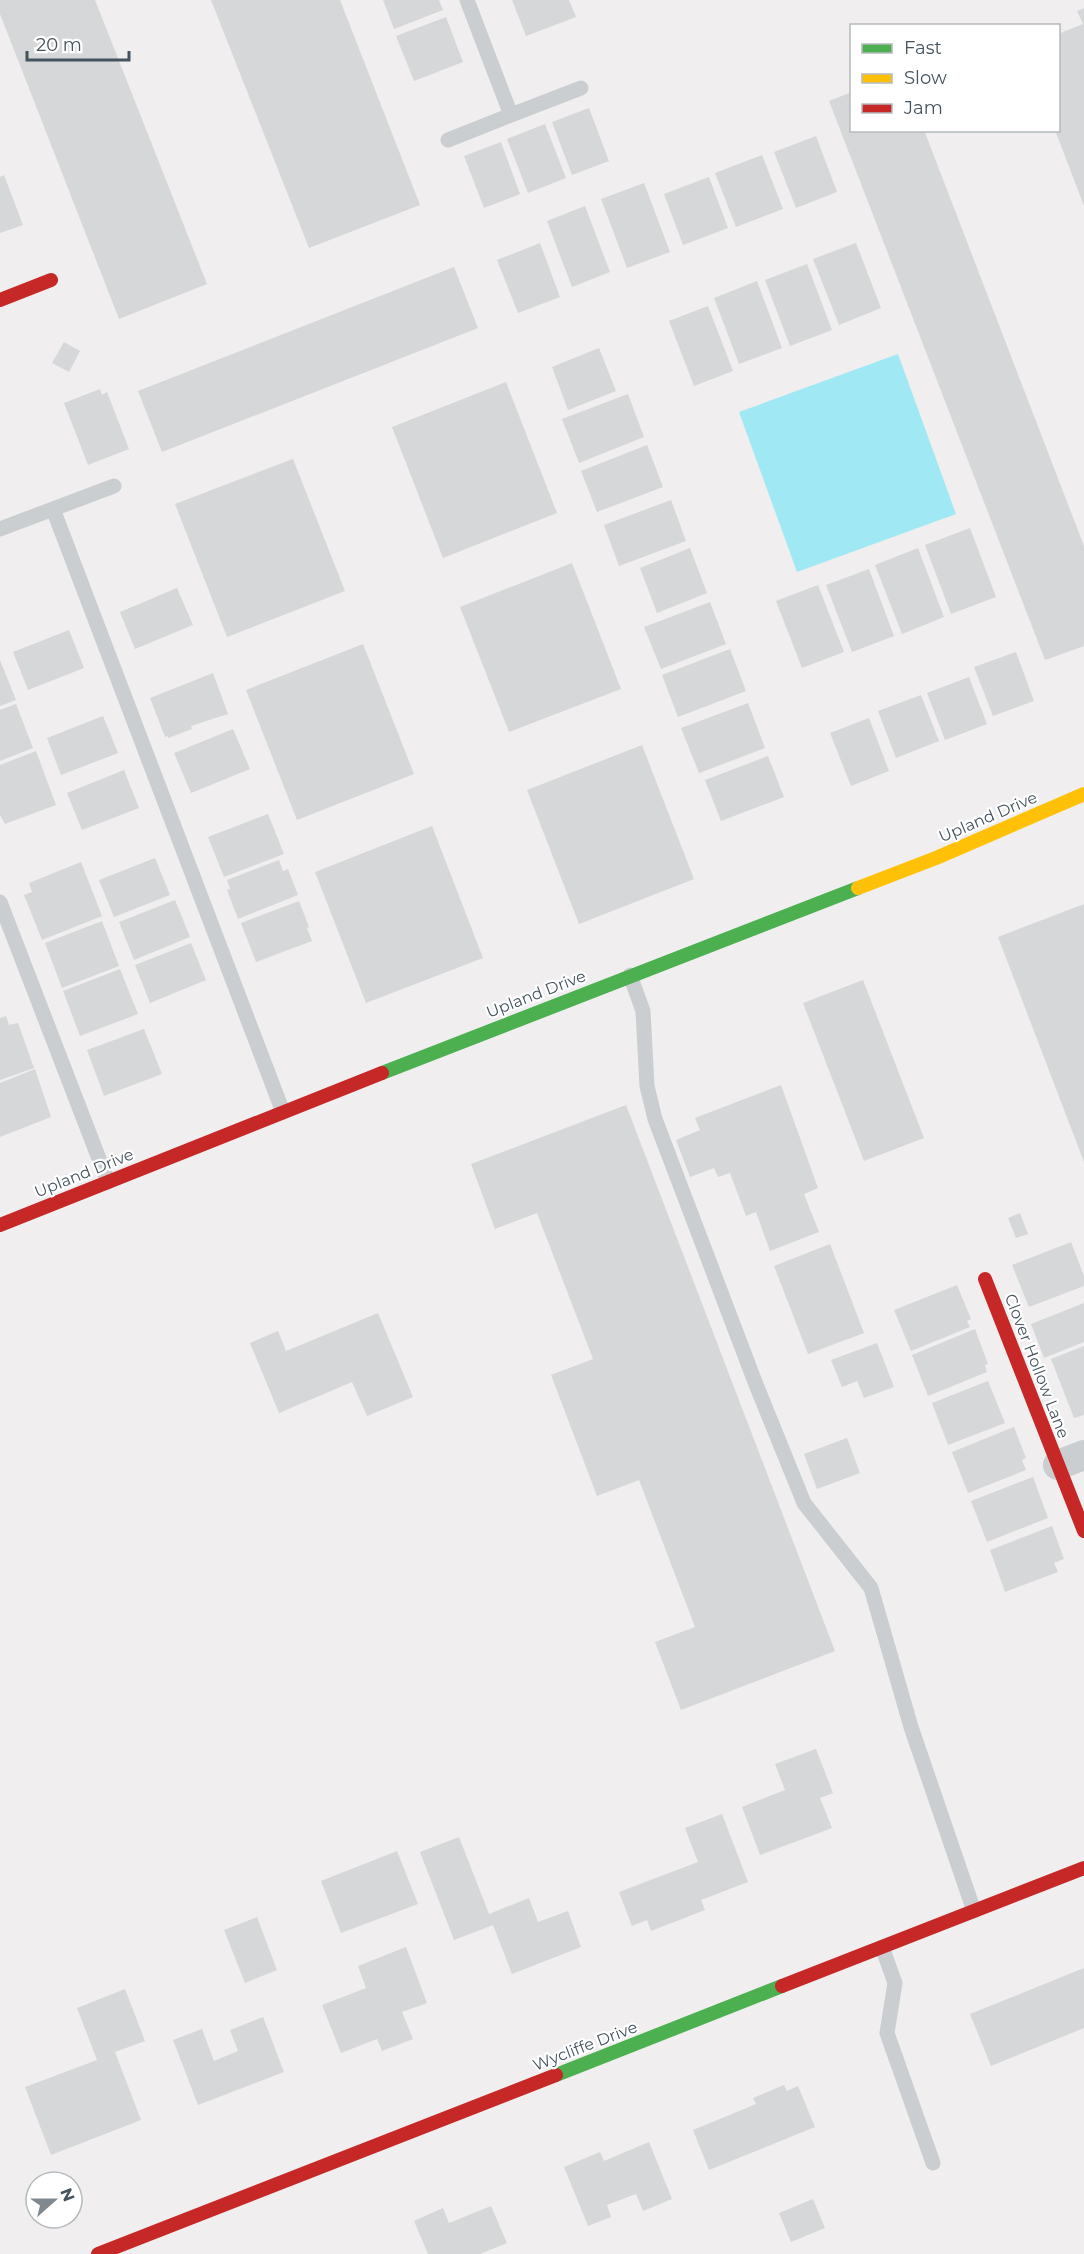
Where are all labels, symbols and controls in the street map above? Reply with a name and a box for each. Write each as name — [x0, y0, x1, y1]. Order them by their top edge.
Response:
scale bar — [27, 24, 129, 62]
legend — [850, 24, 1060, 132]
text: 20 m — [36, 34, 82, 56]
text: Fast — [904, 37, 942, 59]
text: Slow — [904, 67, 947, 89]
text: Jam — [903, 97, 943, 119]
street label: Upland Drive — [936, 788, 1040, 846]
street label: Upland Drive — [484, 966, 588, 1022]
street label: Upland Drive — [32, 1145, 136, 1201]
street label: Clover Hollow Lane — [1001, 1291, 1073, 1441]
street label: Wycliffe Drive — [530, 2017, 640, 2075]
north arrow — [24, 2170, 84, 2230]
text: N — [56, 2185, 79, 2204]

